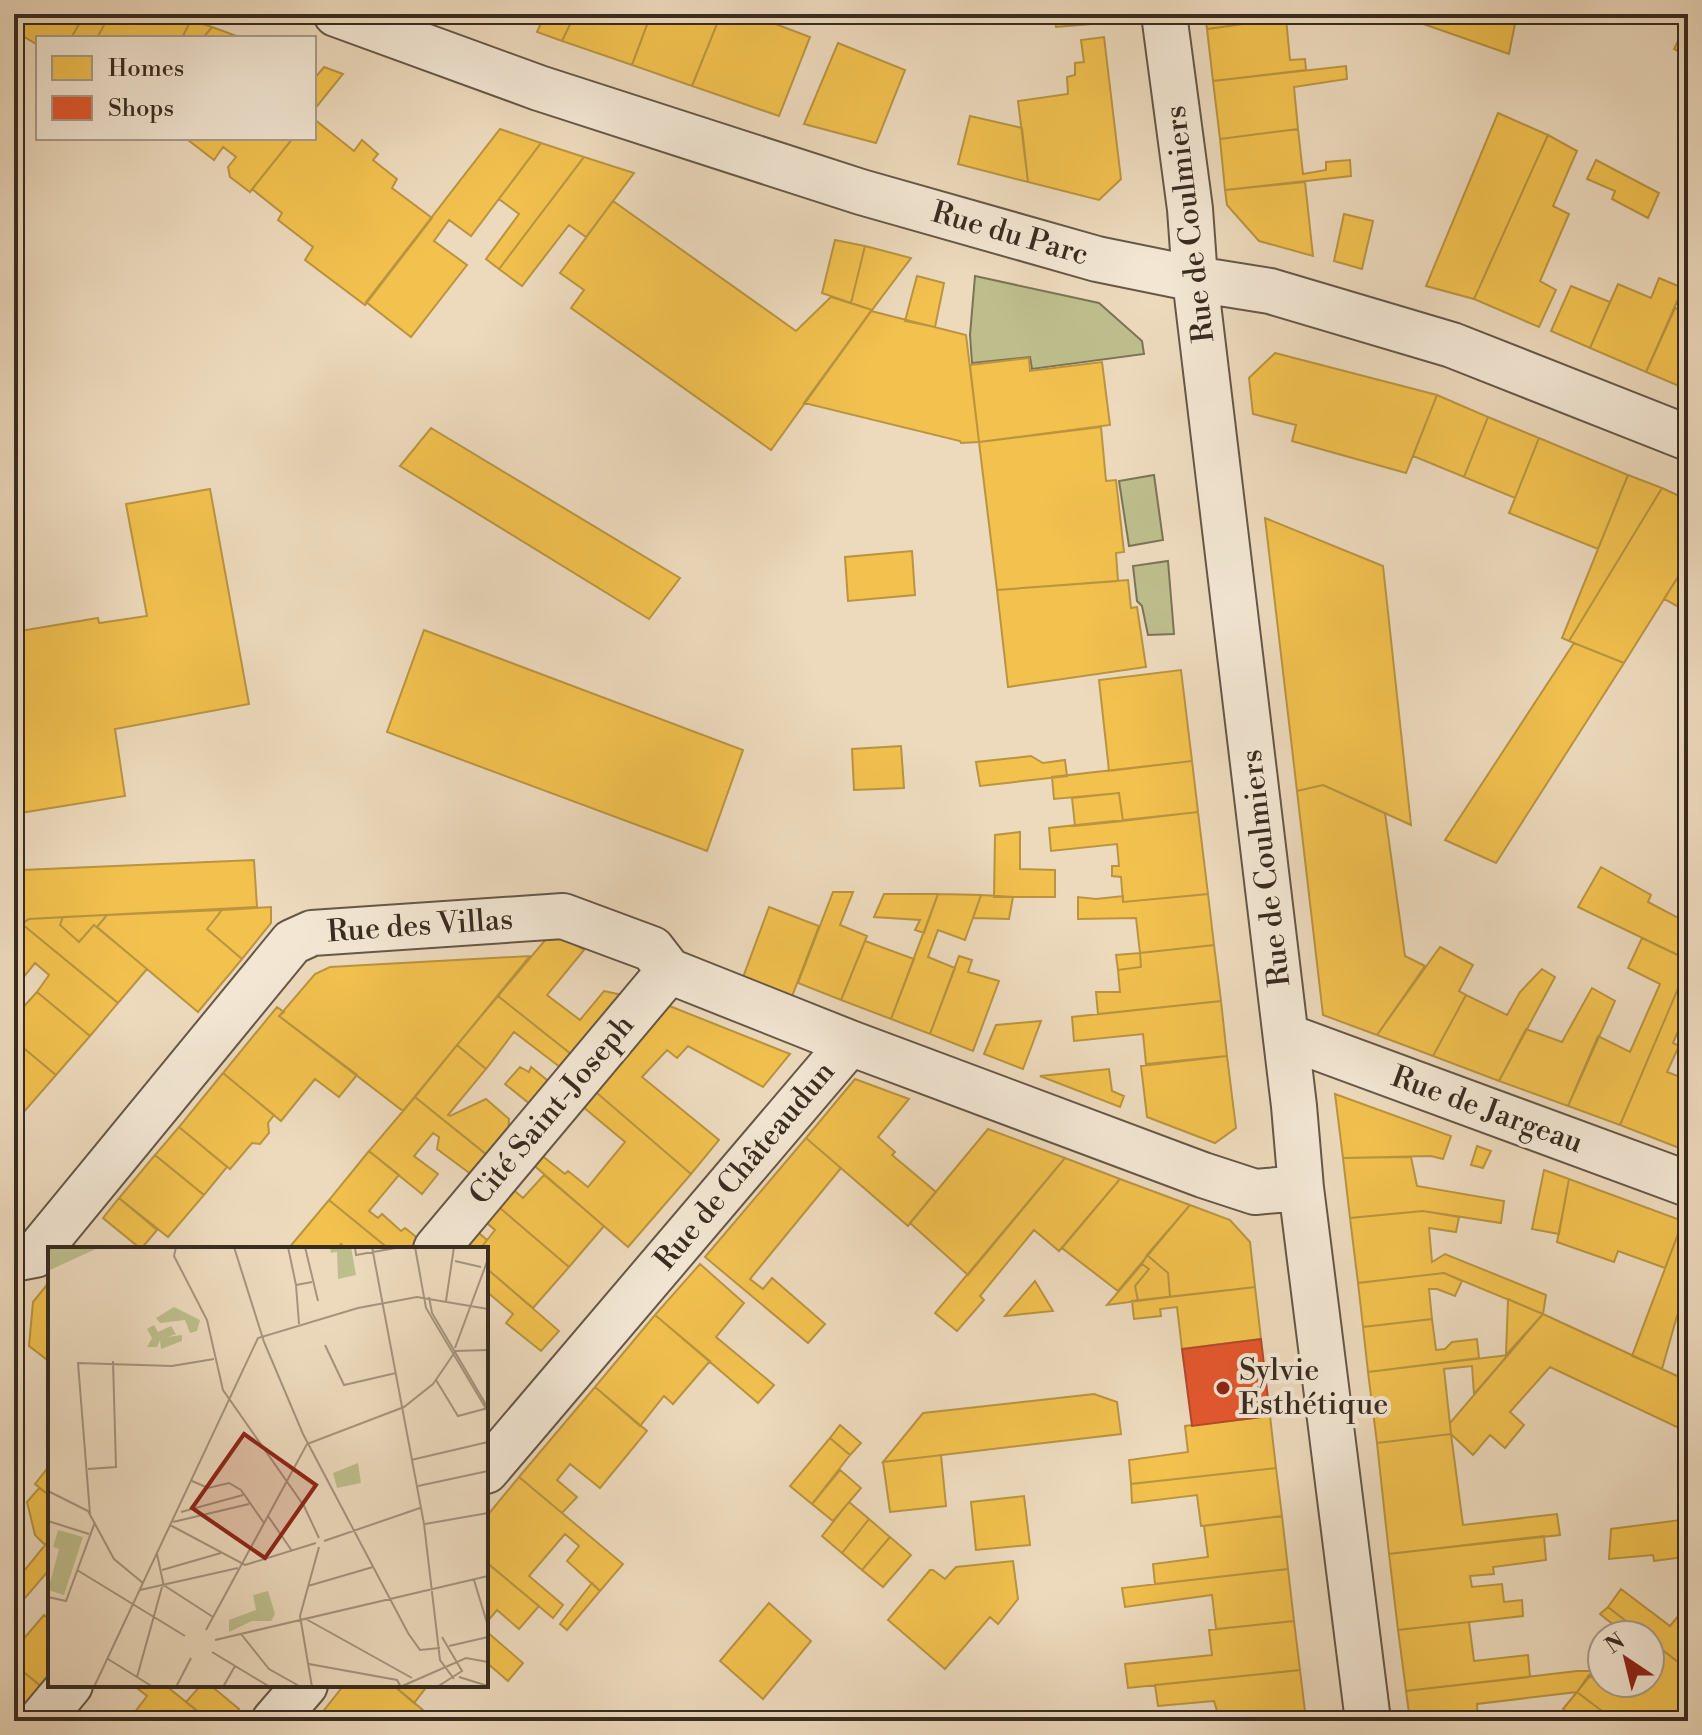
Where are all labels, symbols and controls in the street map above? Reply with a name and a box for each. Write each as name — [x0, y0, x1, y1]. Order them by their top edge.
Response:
legend — [36, 36, 316, 140]
text: Homes — [108, 54, 184, 84]
text: Shops — [108, 94, 174, 124]
street label: Rue de Coulmiers — [1157, 103, 1223, 345]
street label: Rue du Parc — [927, 193, 1093, 275]
street label: Rue de Coulmiers — [1233, 747, 1299, 989]
street label: Rue des Villas — [326, 901, 514, 951]
street label: Cité Saint-Joseph — [461, 1007, 643, 1213]
street label: Rue de Châteaudun — [647, 1054, 844, 1278]
street label: Rue de Jargeau — [1386, 1058, 1588, 1162]
inset map — [48, 1247, 488, 1687]
place label: Sylvie Esthétique — [1239, 1352, 1388, 1424]
marker: Sylvie Esthétique — [1214, 1379, 1232, 1397]
north arrow — [1586, 1619, 1666, 1699]
text: N — [1601, 1627, 1631, 1660]

